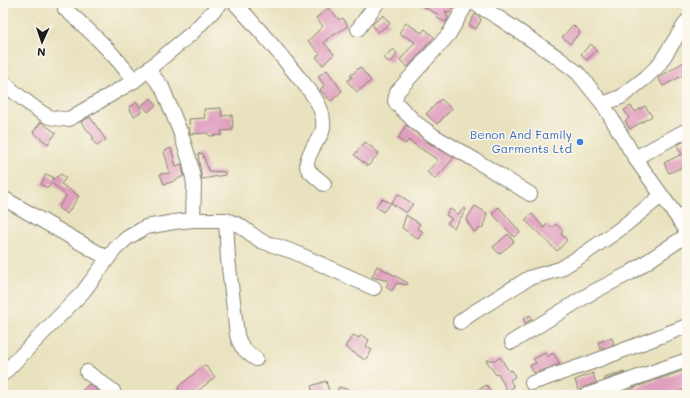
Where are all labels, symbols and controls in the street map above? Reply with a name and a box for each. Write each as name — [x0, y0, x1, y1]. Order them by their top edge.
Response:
north arrow — [22, 22, 62, 62]
text: N — [37, 45, 46, 60]
place label: Benon And Family Garments Ltd — [470, 126, 572, 156]
marker: Benon And Family Garments Ltd — [575, 137, 585, 147]

